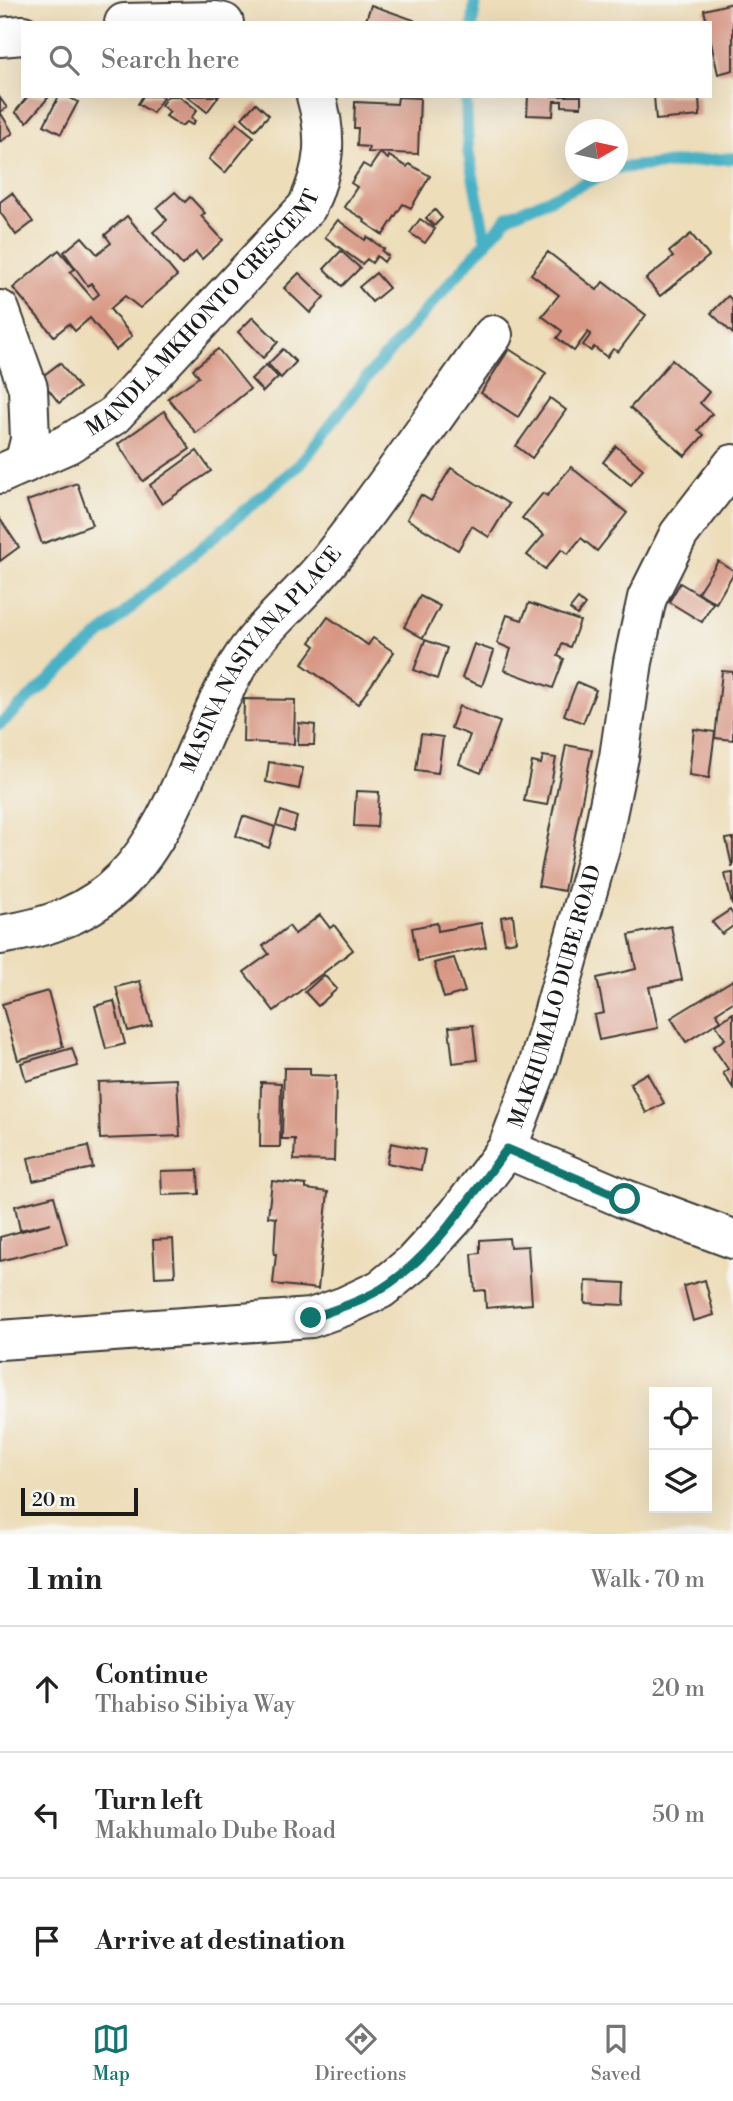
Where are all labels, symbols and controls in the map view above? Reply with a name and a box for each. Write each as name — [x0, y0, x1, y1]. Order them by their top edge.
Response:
search box — [21, 21, 712, 98]
icon: search — [45, 41, 83, 79]
text: Search here — [101, 44, 240, 76]
north arrow — [565, 119, 628, 182]
street label: MANDLA MKHONTO CRESCENT — [81, 186, 326, 442]
street label: MASINA NASIYANA PLACE — [176, 542, 348, 777]
street label: MAKHUMALO DUBE ROAD — [503, 862, 607, 1132]
route start — [609, 1183, 640, 1214]
route end — [295, 1302, 326, 1333]
map controls — [649, 1387, 712, 1513]
button: locate — [649, 1387, 712, 1450]
button: layers — [649, 1450, 712, 1513]
scale bar — [21, 1485, 138, 1517]
text: 20 m — [32, 1488, 76, 1512]
text: 1 min — [28, 1561, 103, 1599]
text: Walk · 70 m — [591, 1566, 705, 1594]
text: Continue — [95, 1659, 208, 1691]
icon: ahead — [28, 1670, 66, 1708]
text: 20 m — [652, 1675, 705, 1703]
text: Thabiso Sibiya Way — [95, 1691, 296, 1719]
text: Turn left — [95, 1785, 203, 1817]
icon: left — [28, 1796, 66, 1834]
text: 50 m — [652, 1801, 705, 1829]
text: Makhumalo Dube Road — [95, 1817, 336, 1845]
icon: arrive — [28, 1922, 66, 1960]
text: Arrive at destination — [95, 1925, 345, 1957]
tab: Map — [92, 2020, 130, 2086]
tab: Directions — [315, 2020, 406, 2086]
tab: Saved — [591, 2020, 641, 2086]

